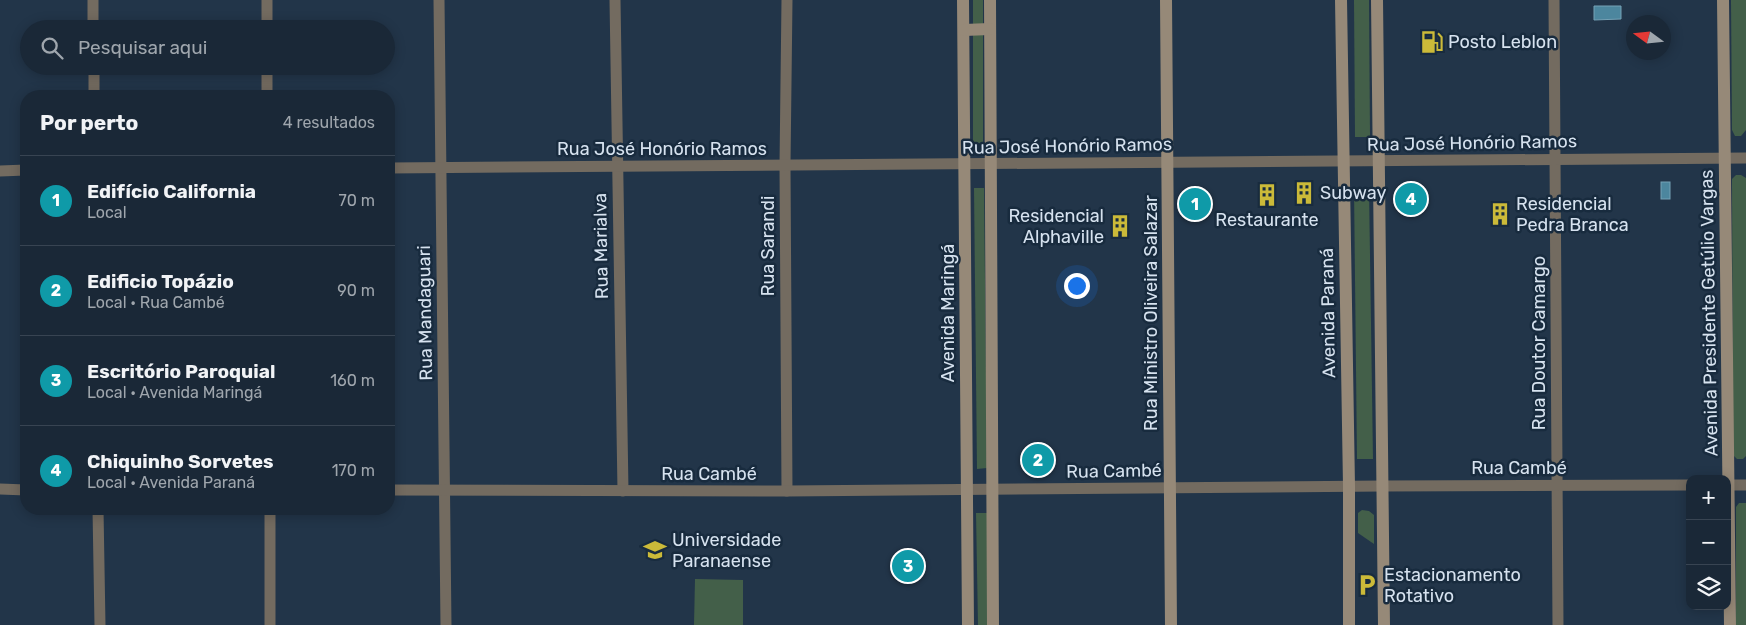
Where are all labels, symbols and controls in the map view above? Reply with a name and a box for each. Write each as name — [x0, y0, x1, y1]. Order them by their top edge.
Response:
north arrow — [1626, 15, 1671, 60]
search box — [20, 20, 395, 75]
fuel station icon: Posto Leblon — [1419, 29, 1445, 55]
place label: Posto Leblon — [1448, 31, 1557, 53]
icon: search — [38, 34, 66, 62]
text: Pesquisar aqui — [78, 36, 207, 59]
text: Por perto — [40, 110, 138, 135]
text: 4 resultados — [283, 113, 375, 132]
street label: Rua José Honório Ramos — [1367, 130, 1577, 156]
street label: Rua José Honório Ramos — [962, 133, 1172, 159]
street label: Rua José Honório Ramos — [557, 138, 767, 160]
street label: Avenida Presidente Getúlio Vargas — [1695, 169, 1723, 457]
text: Edifício California — [87, 180, 256, 203]
building icon: Subway — [1291, 180, 1317, 206]
pin: 4 — [1395, 180, 1427, 218]
building icon: Restaurante — [1254, 182, 1280, 208]
place label: Subway — [1320, 182, 1386, 204]
pin: 1 — [1179, 185, 1211, 223]
text: 1 — [52, 191, 60, 210]
text: 70 m — [338, 191, 375, 210]
street label: Rua Marialva — [589, 193, 613, 299]
place label: Residencial Pedra Branca — [1516, 193, 1629, 236]
street label: Rua Ministro Oliveira Salazar — [1140, 195, 1162, 431]
street label: Rua Sarandi — [757, 196, 779, 296]
building icon: Residencial Pedra Branca — [1487, 201, 1513, 227]
text: Local — [87, 203, 127, 222]
place label: Residencial Alphaville — [1008, 205, 1104, 248]
place label: Restaurante — [1215, 209, 1319, 231]
building icon: Residencial Alphaville — [1107, 213, 1133, 239]
street label: Avenida Maringá — [937, 244, 959, 382]
street label: Rua Mandaguari — [413, 245, 437, 381]
street label: Avenida Paraná — [1316, 248, 1340, 378]
street label: Rua Doutor Camargo — [1528, 256, 1550, 430]
text: Edificio Topázio — [87, 270, 234, 293]
your location — [1064, 273, 1090, 299]
text: 2 — [51, 281, 61, 300]
text: 90 m — [337, 281, 375, 300]
text: Local · Rua Cambé — [87, 293, 225, 312]
text: Escritório Paroquial — [87, 360, 275, 383]
text: 3 — [51, 371, 61, 390]
text: 160 m — [330, 371, 375, 390]
text: Local · Avenida Maringá — [87, 383, 262, 402]
pin: 2 — [1022, 441, 1054, 479]
text: Chiquinho Sorvetes — [87, 450, 274, 473]
street label: Rua Cambé — [1471, 457, 1567, 479]
street label: Rua Cambé — [1066, 459, 1162, 483]
text: 4 — [51, 461, 61, 480]
text: 170 m — [332, 461, 375, 480]
street label: Rua Cambé — [661, 463, 757, 485]
text: Local · Avenida Paraná — [87, 473, 255, 492]
map controls — [1686, 475, 1731, 610]
button: + — [1686, 475, 1731, 520]
button: − — [1686, 520, 1731, 565]
place label: Universidade Paranaense — [672, 529, 781, 572]
school or university icon: Universidade Paranaense — [642, 537, 668, 563]
pin: 3 — [892, 547, 924, 585]
place label: Estacionamento Rotativo — [1384, 564, 1521, 607]
button: layers — [1686, 565, 1731, 610]
parking icon: Estacionamento Rotativo — [1354, 572, 1380, 598]

